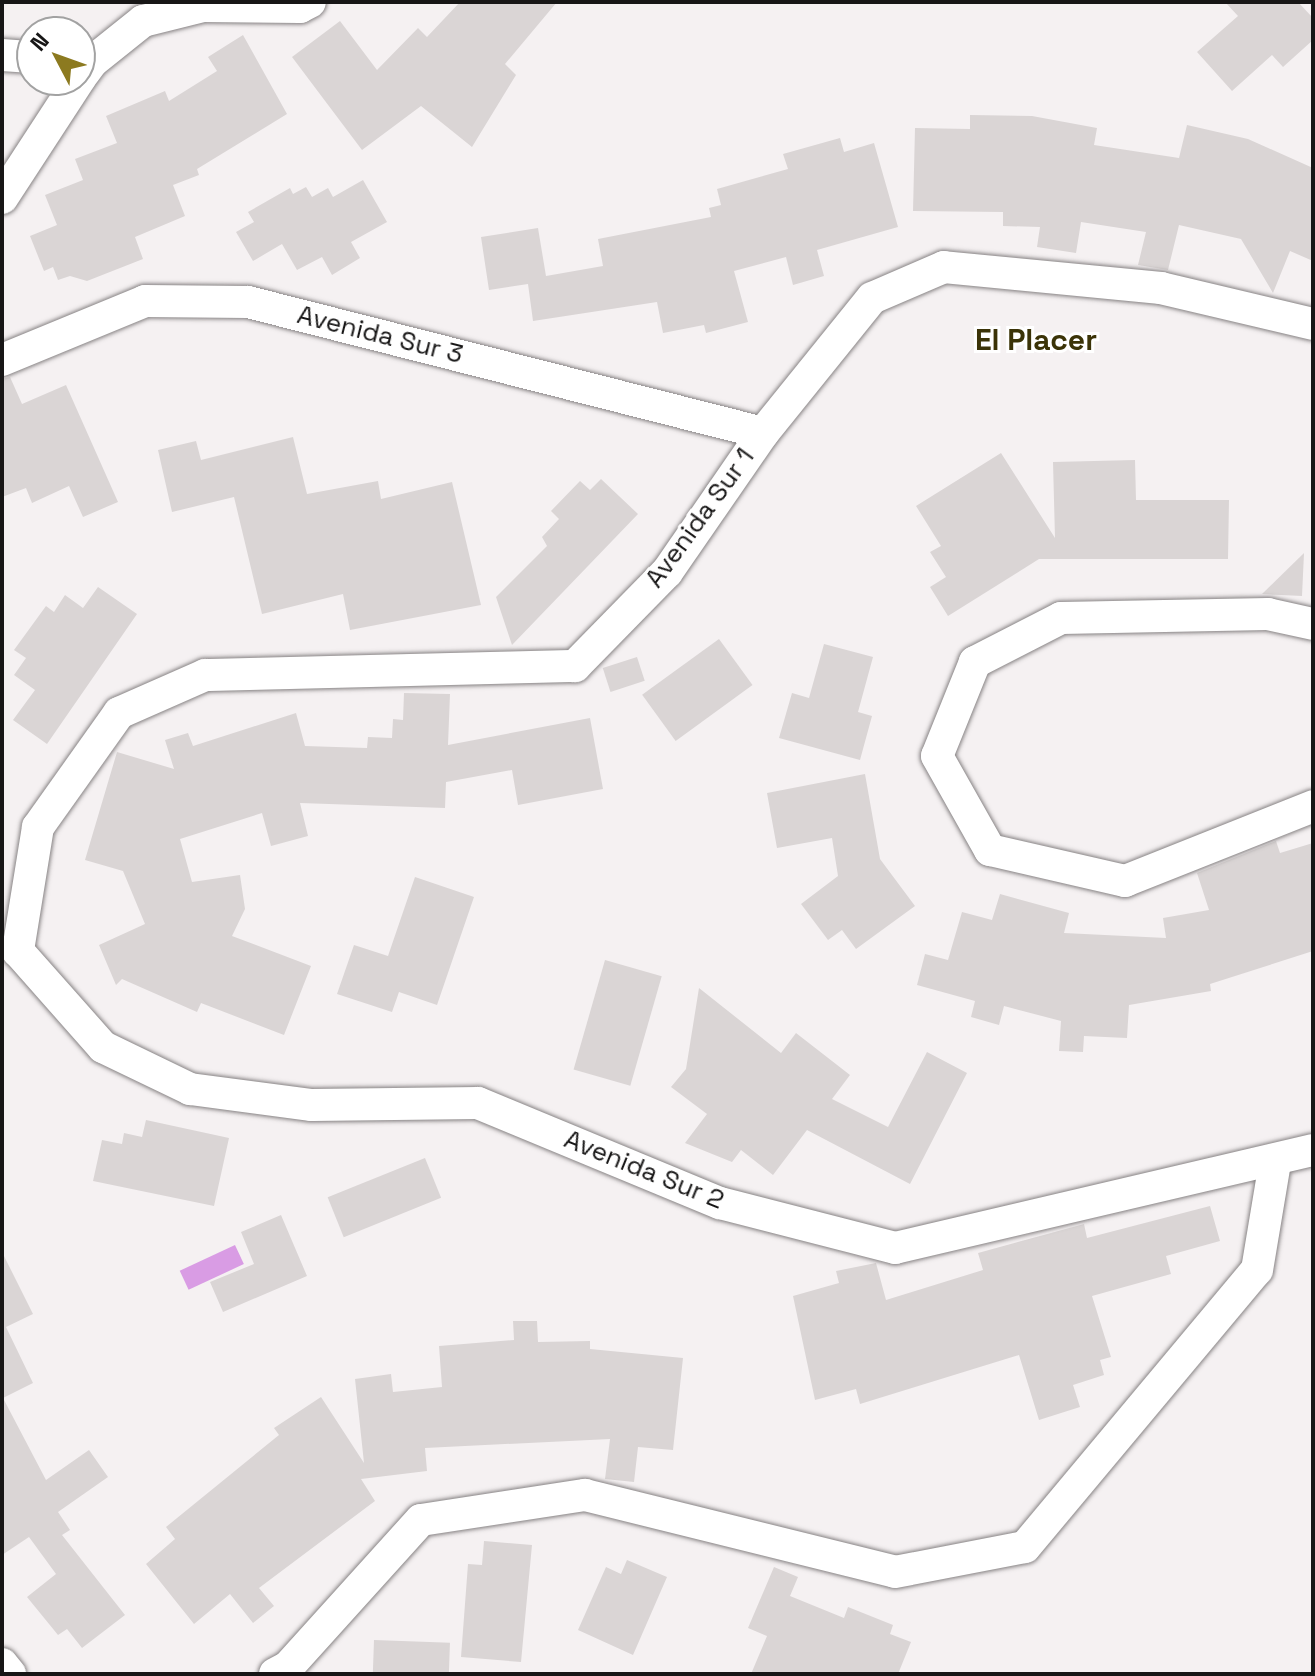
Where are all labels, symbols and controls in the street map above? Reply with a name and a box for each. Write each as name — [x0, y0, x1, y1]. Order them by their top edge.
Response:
north arrow — [16, 16, 96, 96]
text: N — [24, 27, 55, 56]
street label: Avenida Sur 3 — [294, 299, 466, 371]
district label: El Placer — [975, 322, 1097, 358]
street label: Avenida Sur 1 — [639, 442, 761, 594]
street label: Avenida Sur 2 — [560, 1124, 728, 1216]

